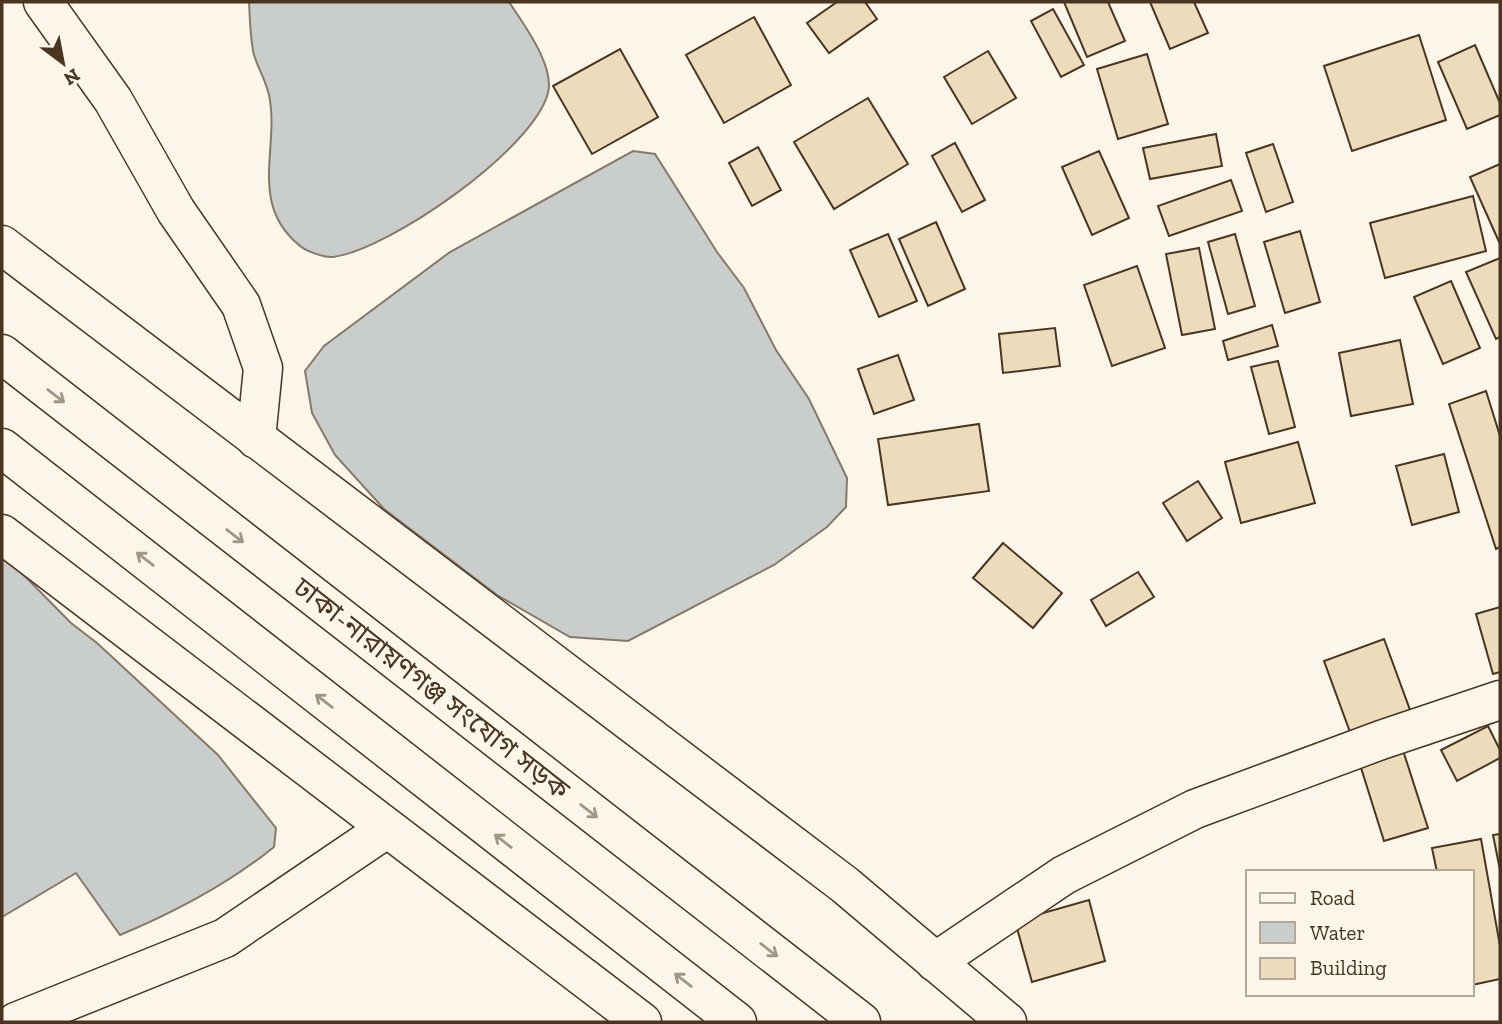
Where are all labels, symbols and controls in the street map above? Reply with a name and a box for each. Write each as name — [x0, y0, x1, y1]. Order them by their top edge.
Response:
north arrow — [28, 28, 98, 98]
text: N — [60, 63, 84, 91]
one-way arrow — [46, 389, 64, 404]
one-way arrow — [226, 528, 244, 543]
one-way arrow — [137, 552, 155, 567]
street label: ঢাকা-নারায়ণগঞ্জ সংযোগ সড়ক — [286, 570, 576, 807]
one-way arrow — [315, 693, 333, 708]
one-way arrow — [579, 803, 598, 818]
one-way arrow — [494, 834, 512, 849]
legend — [1246, 870, 1474, 996]
text: Road — [1310, 885, 1356, 910]
text: Water — [1310, 920, 1365, 945]
one-way arrow — [759, 943, 777, 958]
text: Building — [1310, 955, 1387, 980]
one-way arrow — [674, 973, 692, 988]

